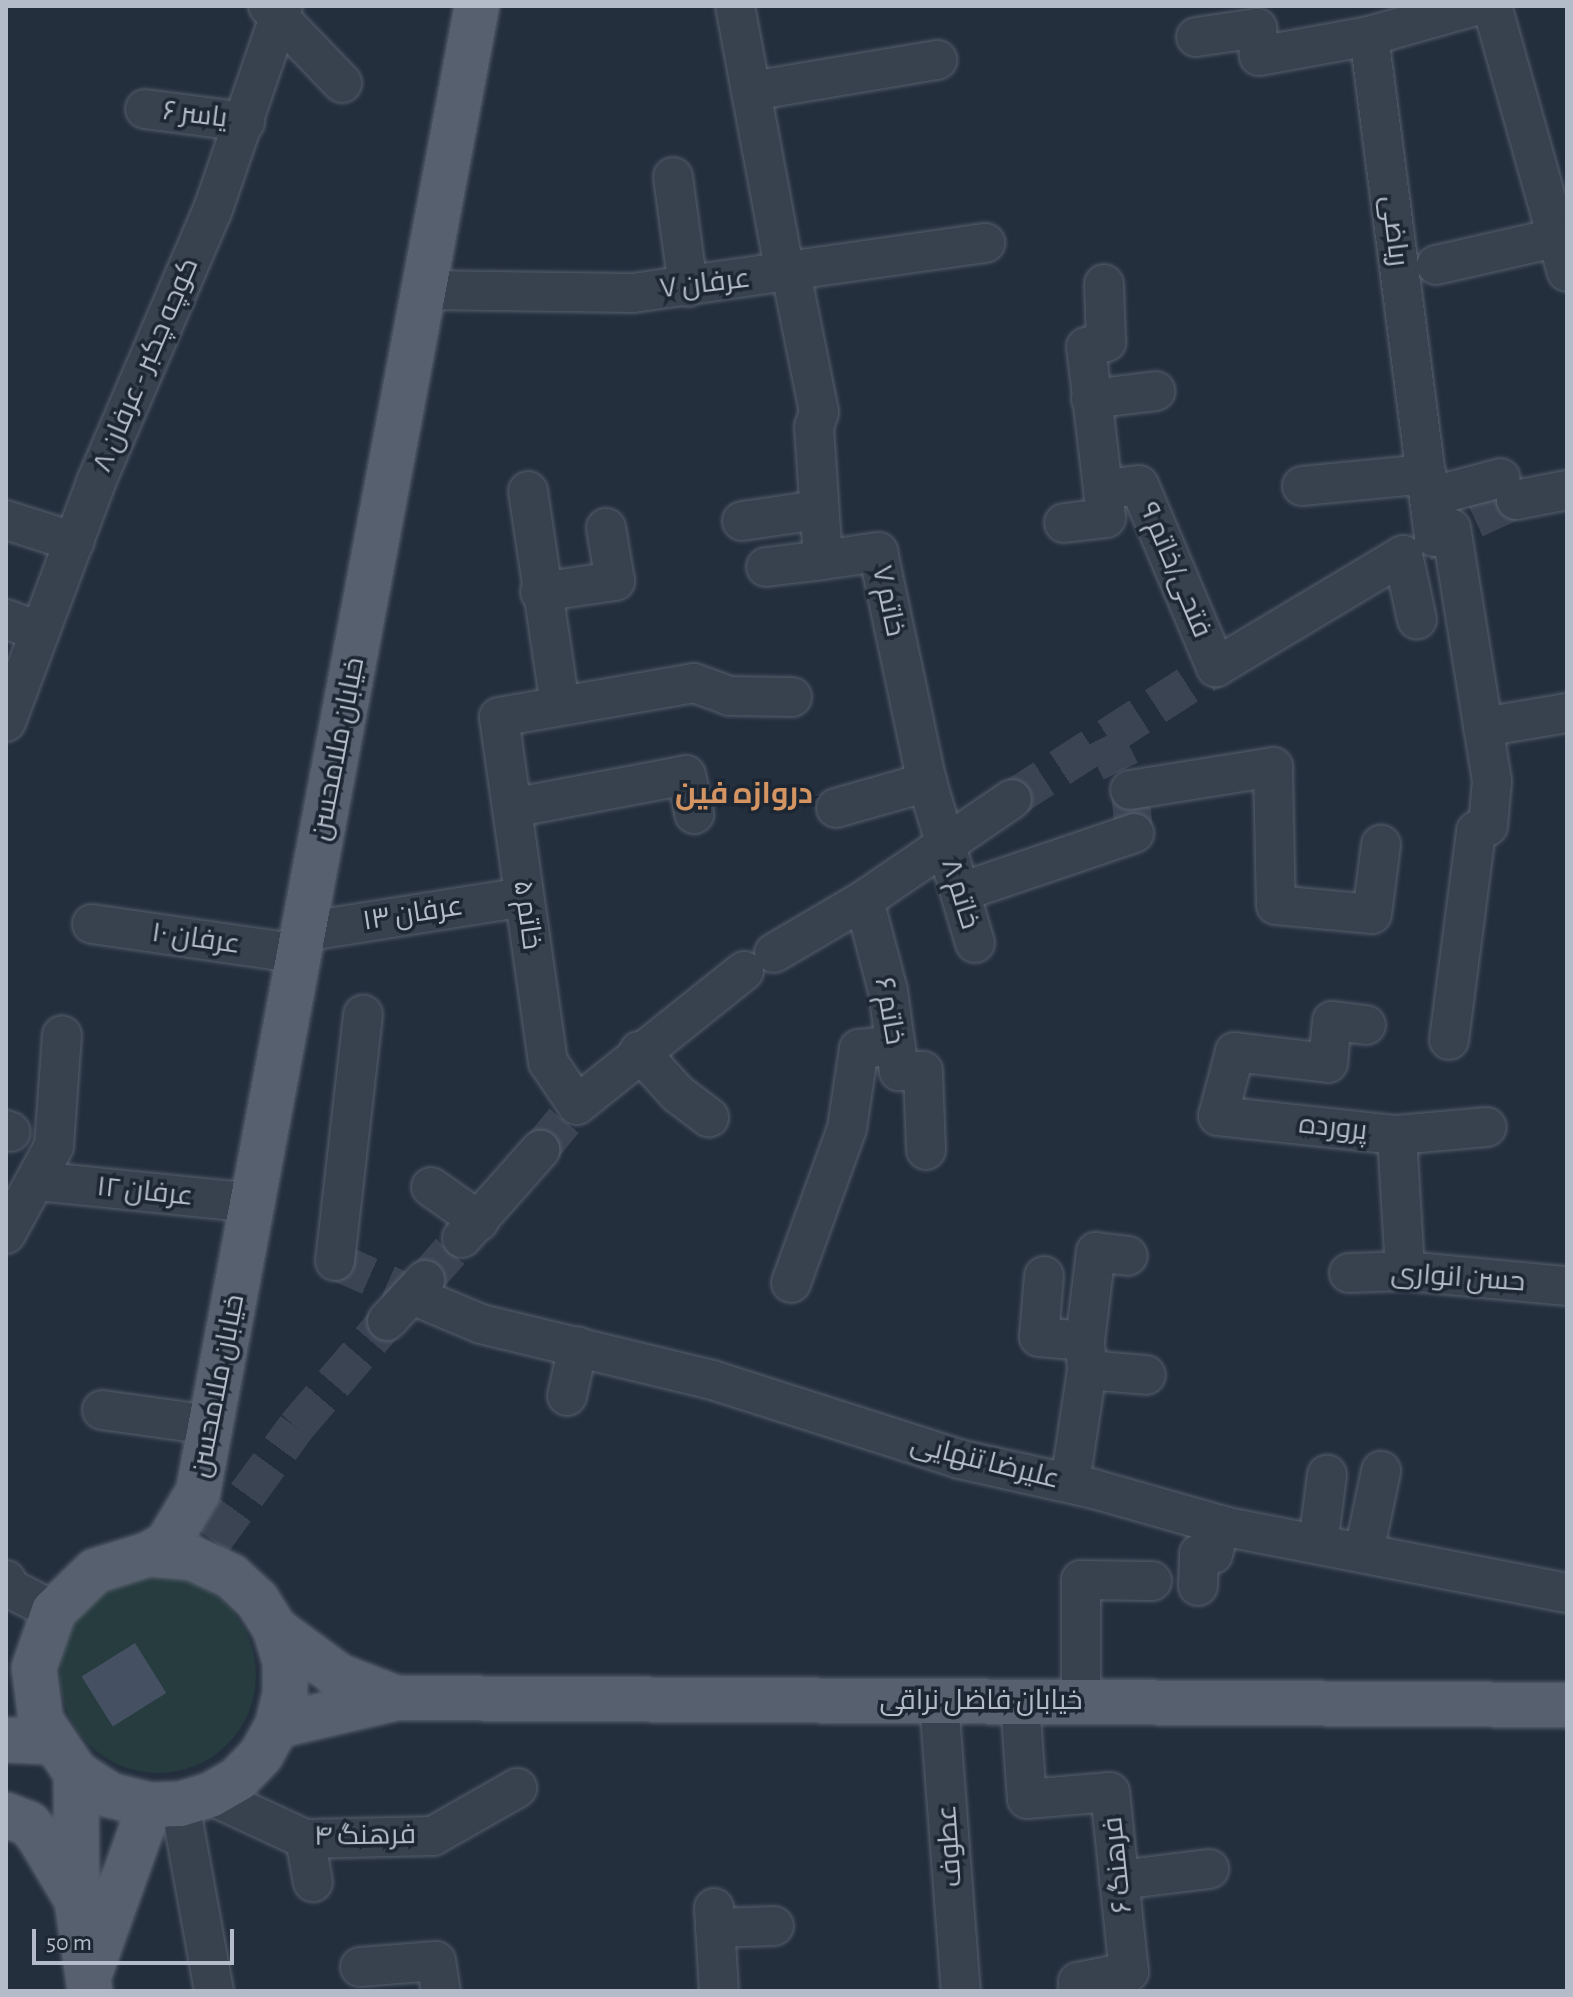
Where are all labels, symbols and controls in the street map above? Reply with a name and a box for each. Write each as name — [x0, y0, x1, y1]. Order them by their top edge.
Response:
street label: یاسر ۶ — [161, 94, 229, 136]
street label: ریاضی — [1373, 194, 1415, 268]
street label: کوچه چکبر - عرفان ۸ — [86, 253, 206, 477]
street label: عرفان ۷ — [658, 262, 752, 306]
street label: فتحی/خاتم ۹ — [1131, 497, 1219, 643]
street label: خاتم ۷ — [864, 562, 912, 640]
street label: خیابان ملامحسن — [304, 655, 372, 843]
district label: دروازه فین — [675, 776, 813, 812]
street label: خاتم ۸ — [933, 855, 987, 933]
street label: خاتم ۵ — [506, 878, 548, 952]
street label: عرفان ۱۳ — [360, 890, 466, 938]
street label: عرفان ۱۰ — [150, 916, 242, 962]
street label: خاتم ۶ — [867, 975, 911, 1047]
street label: پرورده — [1297, 1108, 1369, 1148]
street label: عرفان ۱۲ — [95, 1170, 195, 1214]
street label: حسن انواری — [1390, 1257, 1526, 1299]
street label: خیابان ملامحسن — [184, 1292, 252, 1480]
street label: علیرضا تنهایی — [907, 1427, 1063, 1497]
street label: خیابان فاضل نراقی — [879, 1684, 1083, 1718]
street label: عطوف — [930, 1804, 970, 1888]
street label: فرهنگ ۶ — [1096, 1815, 1140, 1915]
street label: فرهنگ ۴ — [314, 1818, 416, 1854]
scale bar — [36, 1913, 238, 1963]
text: 50 m — [46, 1931, 92, 1955]

